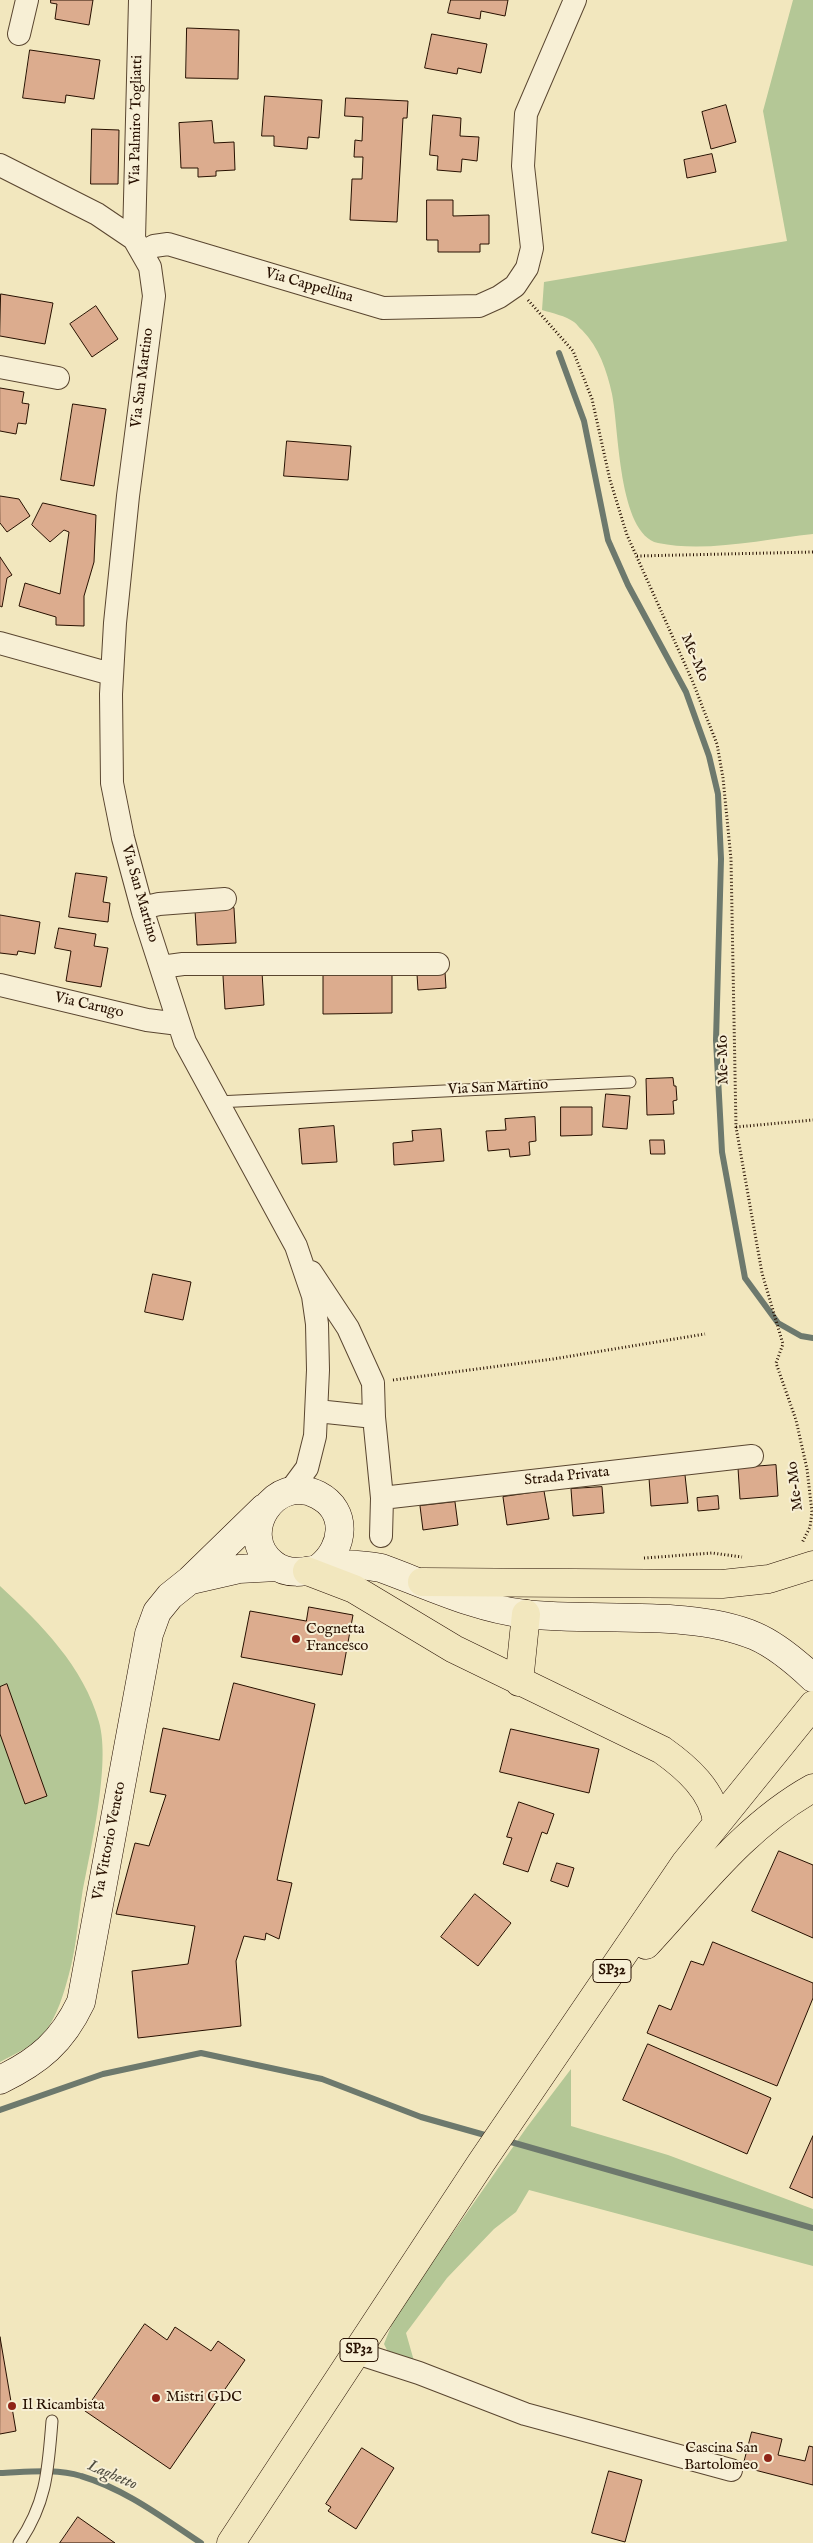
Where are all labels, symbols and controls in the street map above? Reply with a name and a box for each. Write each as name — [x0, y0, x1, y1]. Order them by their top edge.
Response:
street label: Via Palmiro Togliatti — [127, 55, 147, 185]
street label: Via Cappellina — [263, 265, 355, 307]
street label: Via San Martino — [128, 327, 158, 429]
street label: Me-Mo — [676, 632, 712, 684]
street label: Via San Martino — [117, 843, 161, 945]
street label: Via Carugo — [53, 989, 125, 1023]
street label: Me-Mo — [715, 1035, 733, 1085]
street label: Via San Martino — [447, 1076, 549, 1100]
street label: Me-Mo — [784, 1460, 808, 1512]
street label: Strada Privata — [524, 1464, 610, 1490]
place label: Cognetta Francesco — [306, 1621, 368, 1656]
marker: Cognetta Francesco — [290, 1633, 302, 1645]
street label: Via Vittorio Veneto — [90, 1780, 130, 1902]
road number: SP32 — [593, 1960, 631, 1982]
road number: SP32 — [340, 2338, 378, 2362]
place label: Mistri GDC — [166, 2389, 242, 2407]
marker: Mistri GDC — [150, 2392, 162, 2404]
place label: Il Ricambista — [22, 2397, 104, 2415]
marker: Il Ricambista — [6, 2400, 18, 2412]
place label: Cascina San Bartolomeo — [684, 2440, 758, 2475]
marker: Cascina San Bartolomeo — [762, 2452, 774, 2464]
water label: Laghetto — [84, 2457, 140, 2495]

